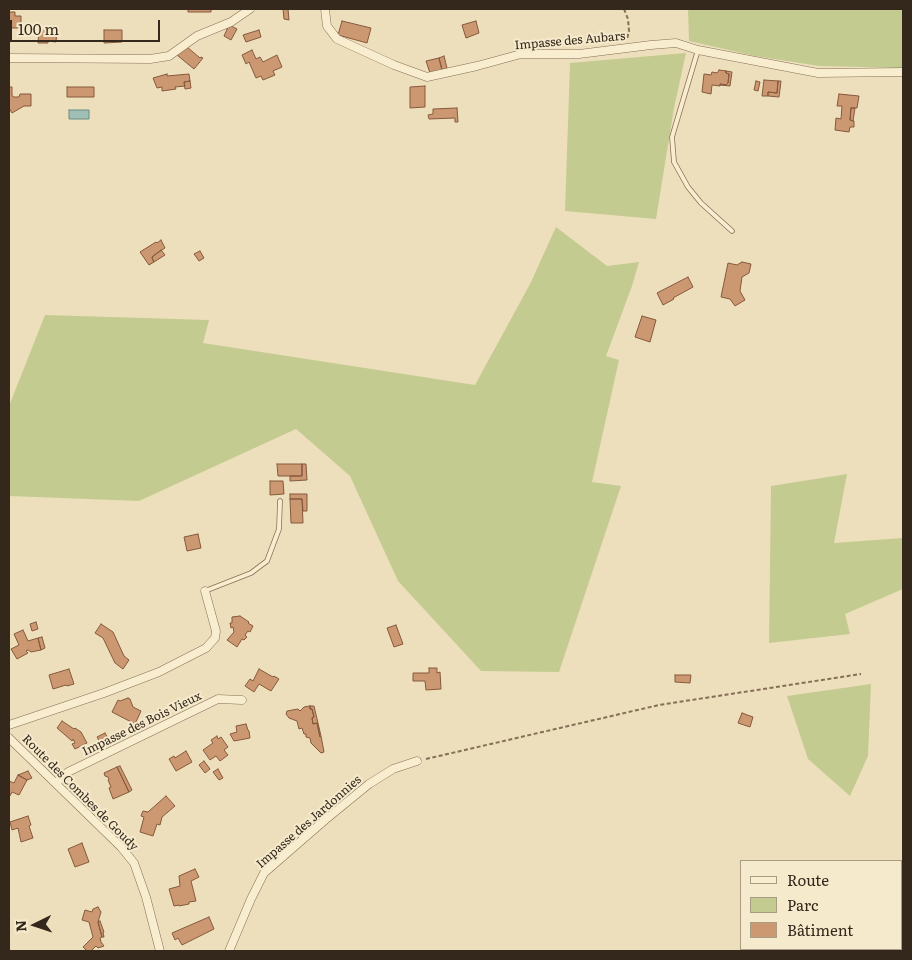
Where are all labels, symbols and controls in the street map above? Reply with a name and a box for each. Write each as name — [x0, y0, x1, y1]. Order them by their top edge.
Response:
scale bar — [12, 10, 162, 42]
text: 100 m — [18, 17, 59, 40]
street label: Impasse des Aubars — [514, 29, 626, 53]
street label: Impasse des Bois Vieux — [80, 689, 204, 759]
street label: Route des Combes de Goudy — [19, 732, 141, 854]
street label: Impasse des Jardonnies — [254, 773, 364, 871]
legend — [740, 860, 902, 950]
text: Route — [787, 868, 829, 891]
text: Parc — [787, 893, 818, 916]
north arrow — [10, 900, 60, 950]
text: Bâtiment — [787, 918, 853, 941]
text: N — [10, 919, 30, 933]

